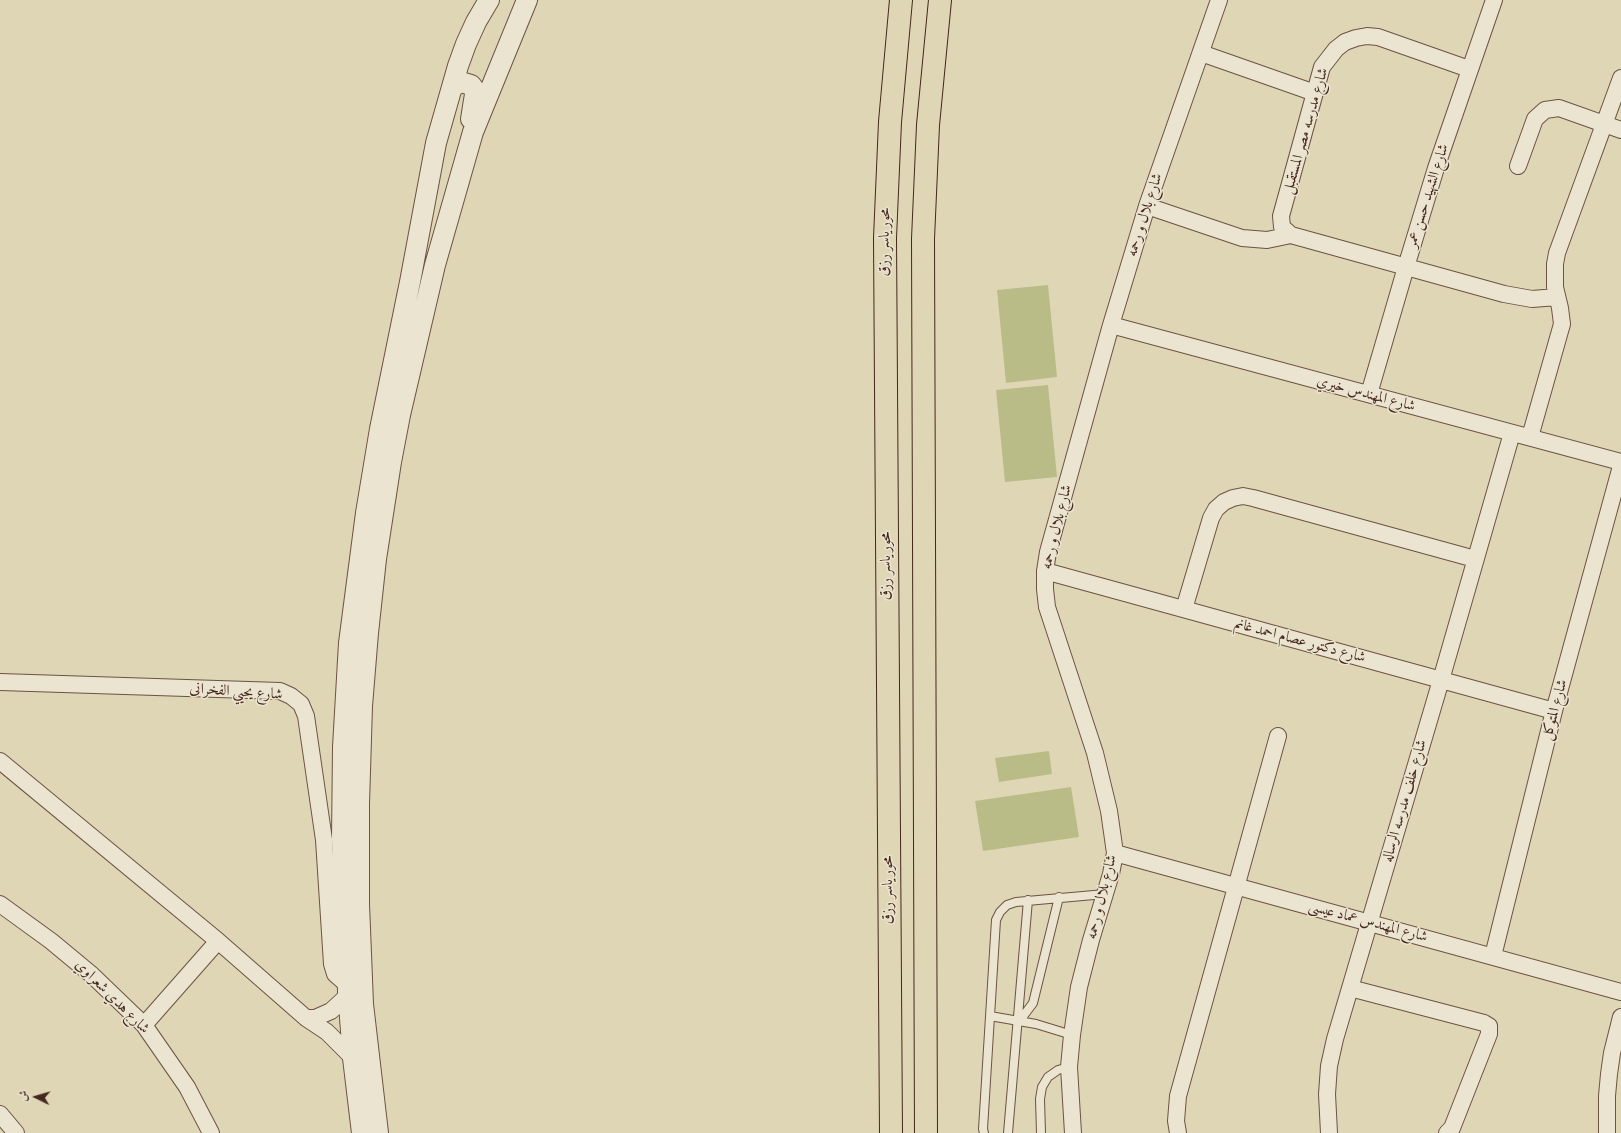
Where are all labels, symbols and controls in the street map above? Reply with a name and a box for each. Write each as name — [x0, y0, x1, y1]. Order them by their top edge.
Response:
street label: شارع مدرسه مصر المستقبل — [1279, 66, 1333, 196]
street label: شارع الشهيد حسن عمر — [1403, 142, 1453, 250]
street label: شارع بلال و رحمه — [1123, 171, 1167, 259]
street label: محور ياسر رزق — [875, 208, 895, 276]
street label: شارع المهندس خيري — [1315, 372, 1417, 416]
street label: شارع بلال و رحمه — [1038, 483, 1076, 571]
street label: محور ياسر رزق — [877, 532, 895, 600]
street label: شارع دكتور عصام احمد غانم — [1232, 615, 1368, 667]
street label: شارع المتوكل — [1538, 678, 1572, 742]
street label: شارع يحيي الفخرانى — [189, 680, 283, 704]
street label: شارع خلف مدرسه الرساله — [1379, 738, 1431, 864]
street label: شارع بلال و رحمه — [1083, 853, 1121, 941]
street label: محور ياسر رزق — [879, 856, 897, 924]
street label: شارع المهندس عماد عيسى — [1306, 897, 1430, 947]
street label: شارع هدي شعراوي — [71, 956, 153, 1038]
north arrow — [16, 1077, 56, 1117]
text: ش — [17, 1090, 30, 1102]

